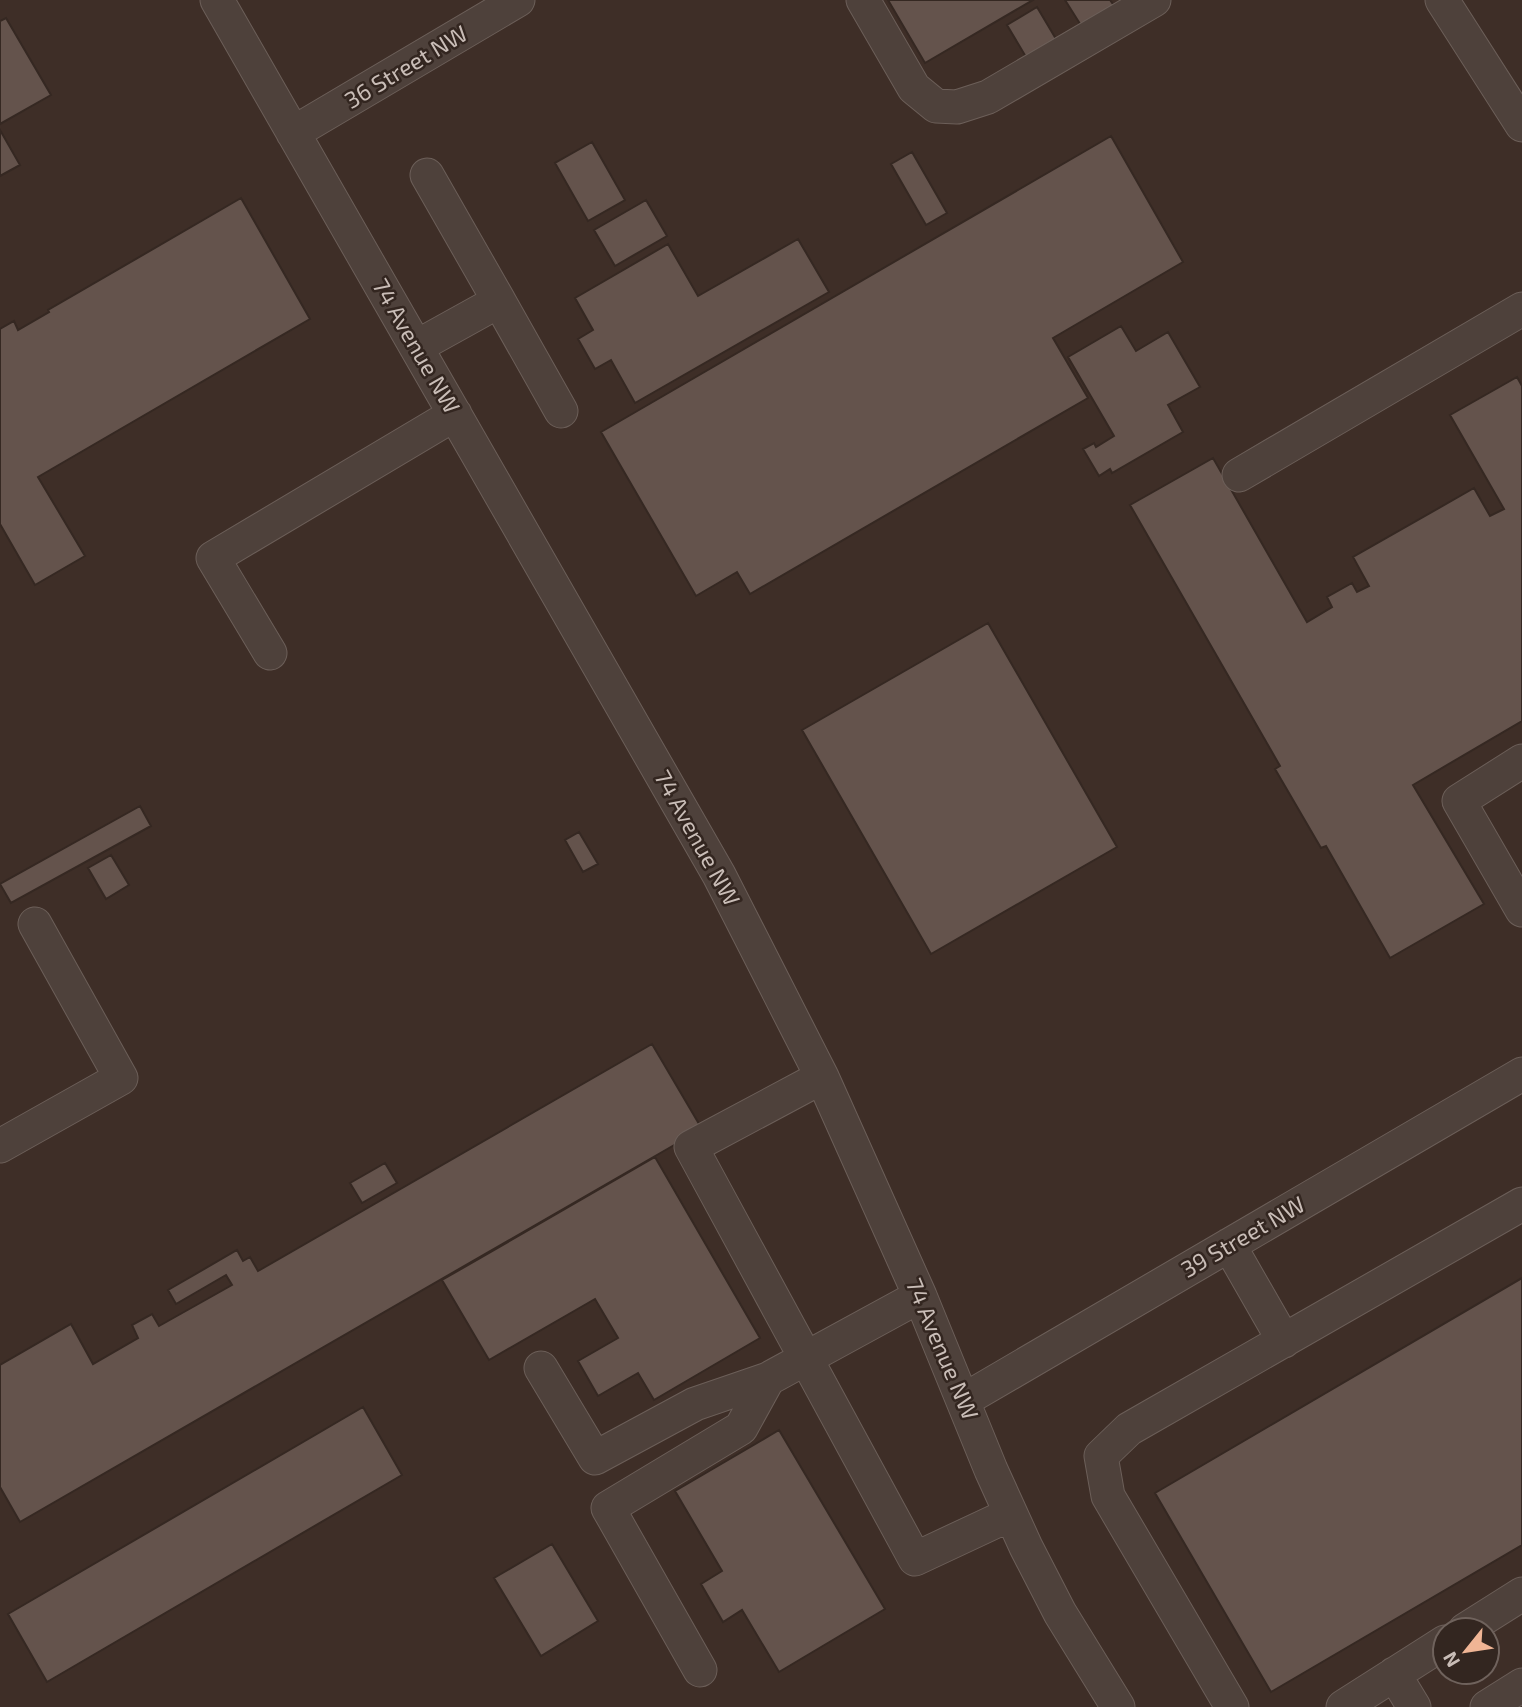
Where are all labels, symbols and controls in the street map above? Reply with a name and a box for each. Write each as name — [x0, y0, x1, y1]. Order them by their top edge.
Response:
street label: 36 Street NW — [339, 18, 472, 114]
street label: 74 Avenue NW — [367, 273, 467, 418]
street label: 74 Avenue NW — [649, 765, 747, 910]
street label: 39 Street NW — [1176, 1189, 1309, 1283]
street label: 74 Avenue NW — [901, 1274, 985, 1424]
north arrow — [1431, 1616, 1501, 1686]
text: N — [1437, 1648, 1464, 1671]

